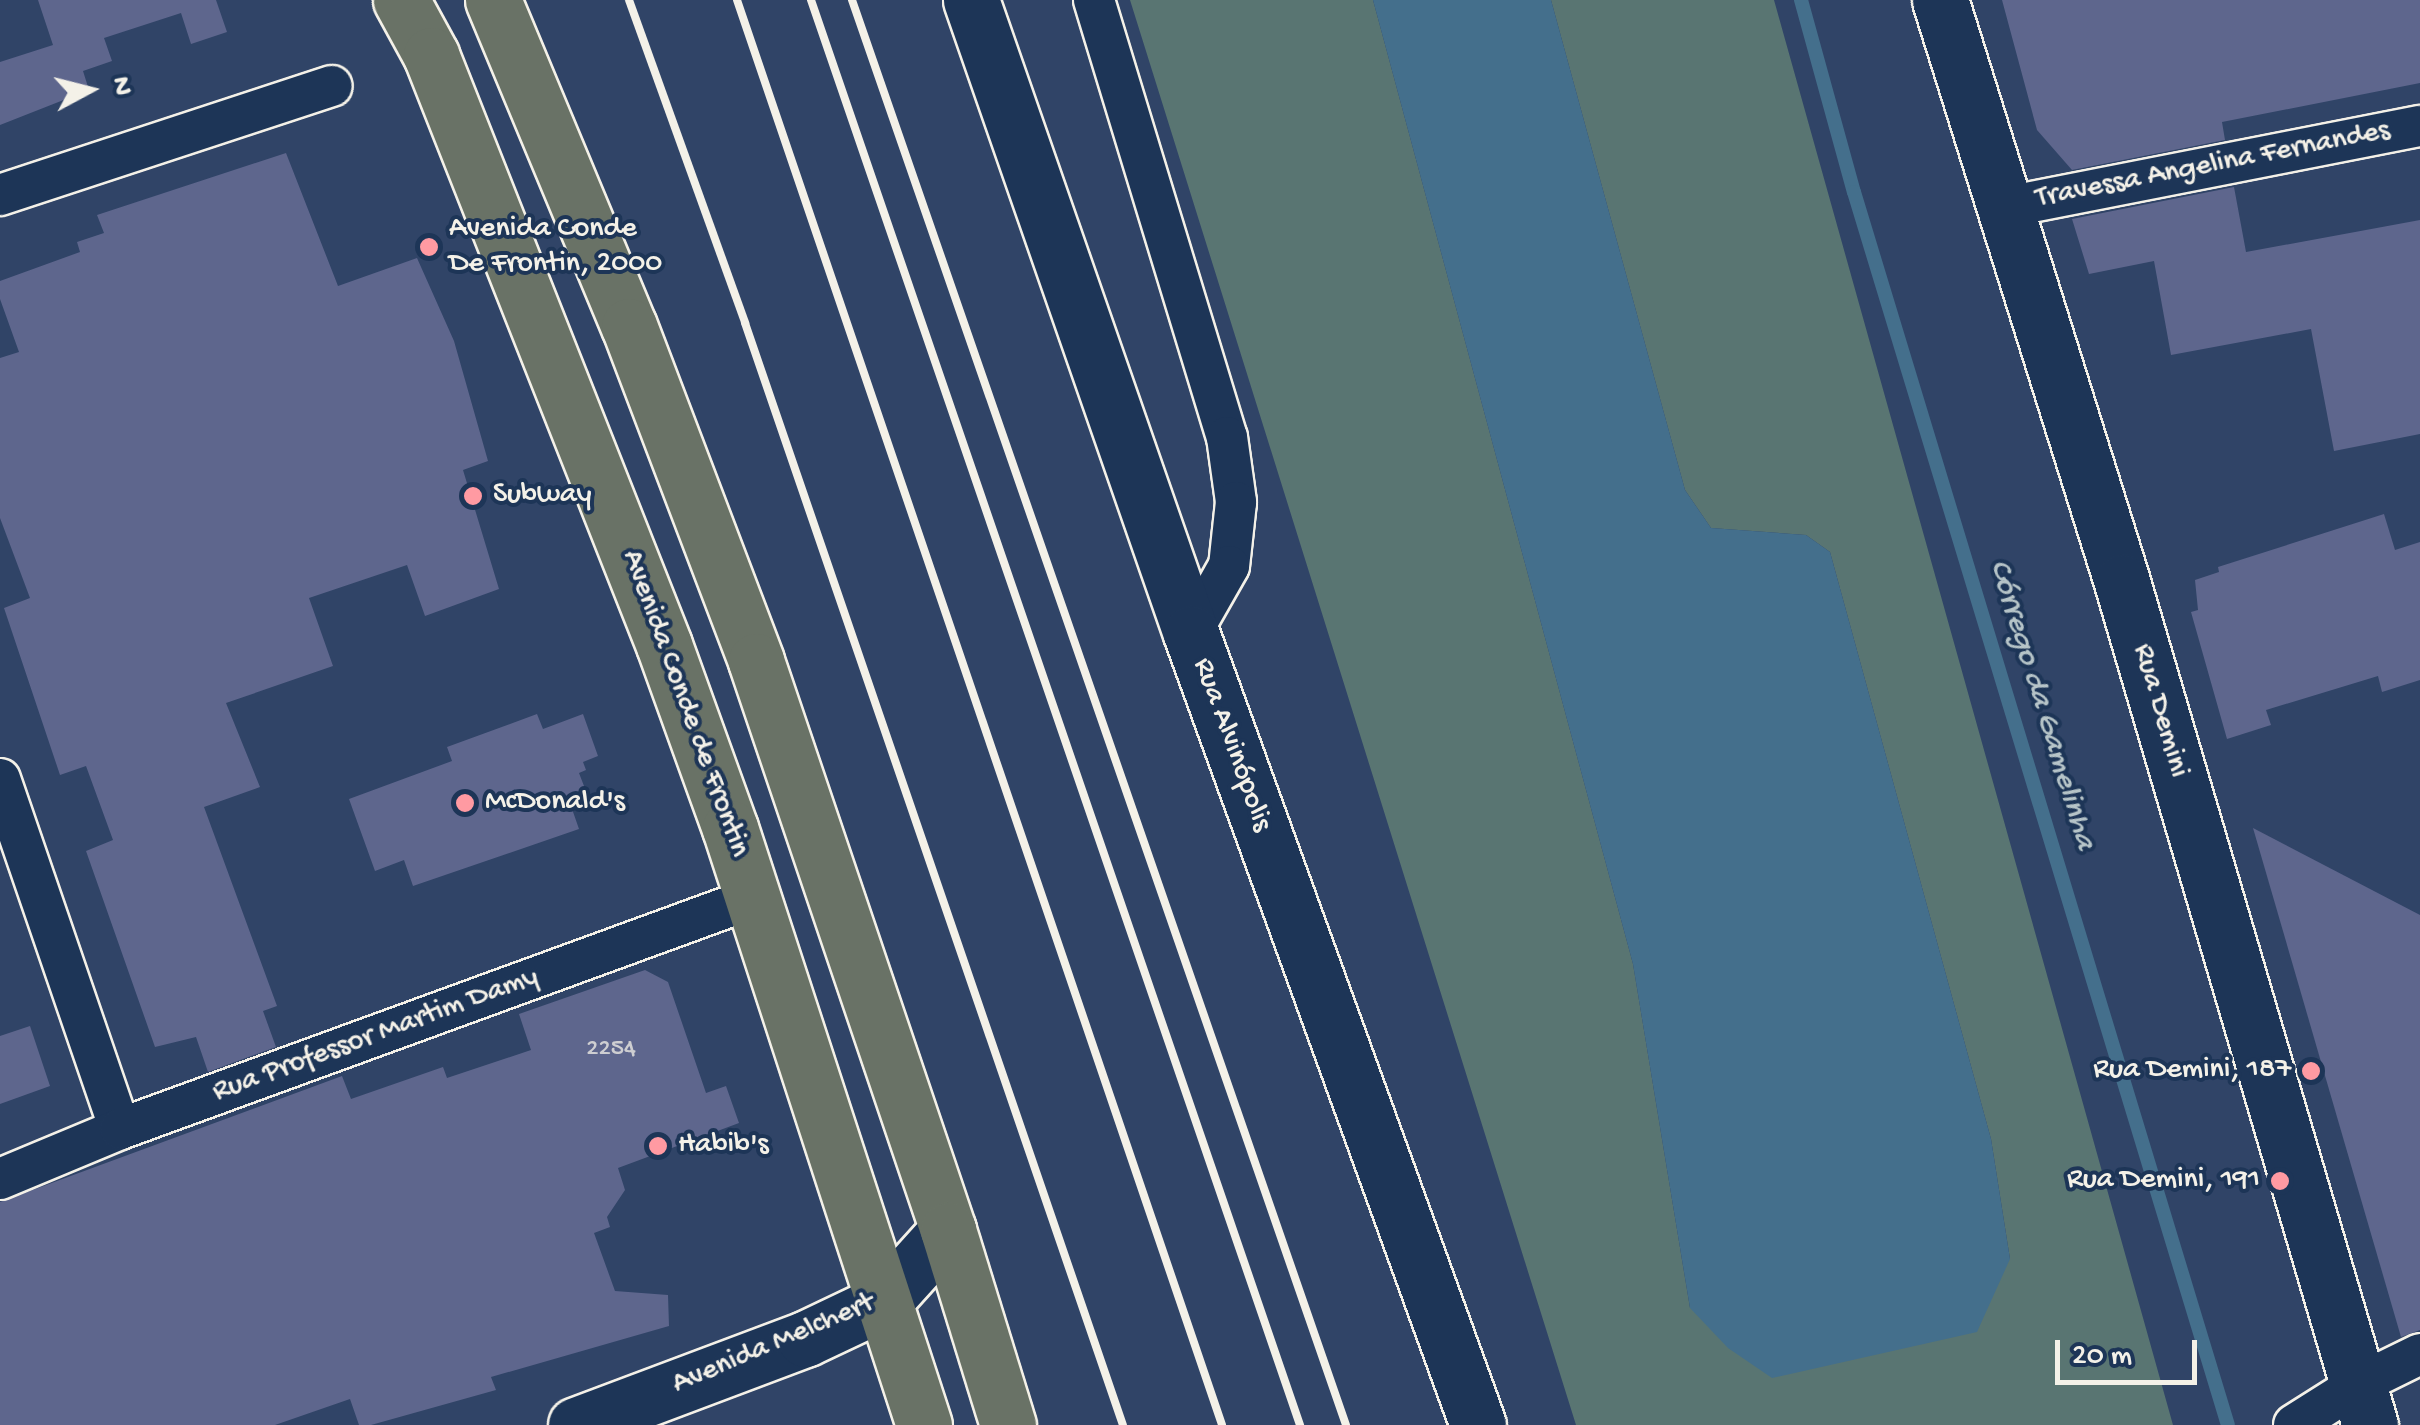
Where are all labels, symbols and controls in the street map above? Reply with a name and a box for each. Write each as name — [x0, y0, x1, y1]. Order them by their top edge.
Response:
north arrow — [40, 40, 140, 140]
text: N — [103, 75, 138, 97]
street label: Travessa Angelina Fernandes — [2033, 114, 2393, 218]
place label: Avenida Conde De Frontin, 2000 — [449, 212, 662, 282]
marker: Avenida Conde De Frontin, 2000 — [418, 236, 440, 258]
place label: Subway — [493, 478, 591, 514]
marker: Subway — [462, 485, 484, 507]
street label: Avenida Conde de Frontin — [612, 546, 756, 862]
water label: Córrego da Gamelinha — [1979, 555, 2103, 855]
street label: Rua Demini — [2123, 640, 2195, 782]
street label: Rua Alvinópolis — [1183, 653, 1279, 837]
place label: McDonald's — [485, 785, 625, 821]
marker: McDonald's — [454, 792, 476, 814]
street label: Rua Professor Martim Damy — [208, 960, 544, 1112]
house number: 2254 — [586, 1035, 636, 1065]
place label: Rua Demini, 187 — [2093, 1053, 2291, 1089]
marker: Rua Demini, 187 — [2300, 1060, 2322, 1082]
place label: Habib's — [678, 1128, 769, 1164]
marker: Habib's — [647, 1135, 669, 1157]
place label: Rua Demini, 191 — [2067, 1163, 2260, 1199]
marker: Rua Demini, 191 — [2269, 1170, 2291, 1192]
street label: Avenida Melchert — [668, 1286, 880, 1404]
scale bar — [2060, 1320, 2202, 1382]
text: 20 m — [2072, 1340, 2132, 1375]

